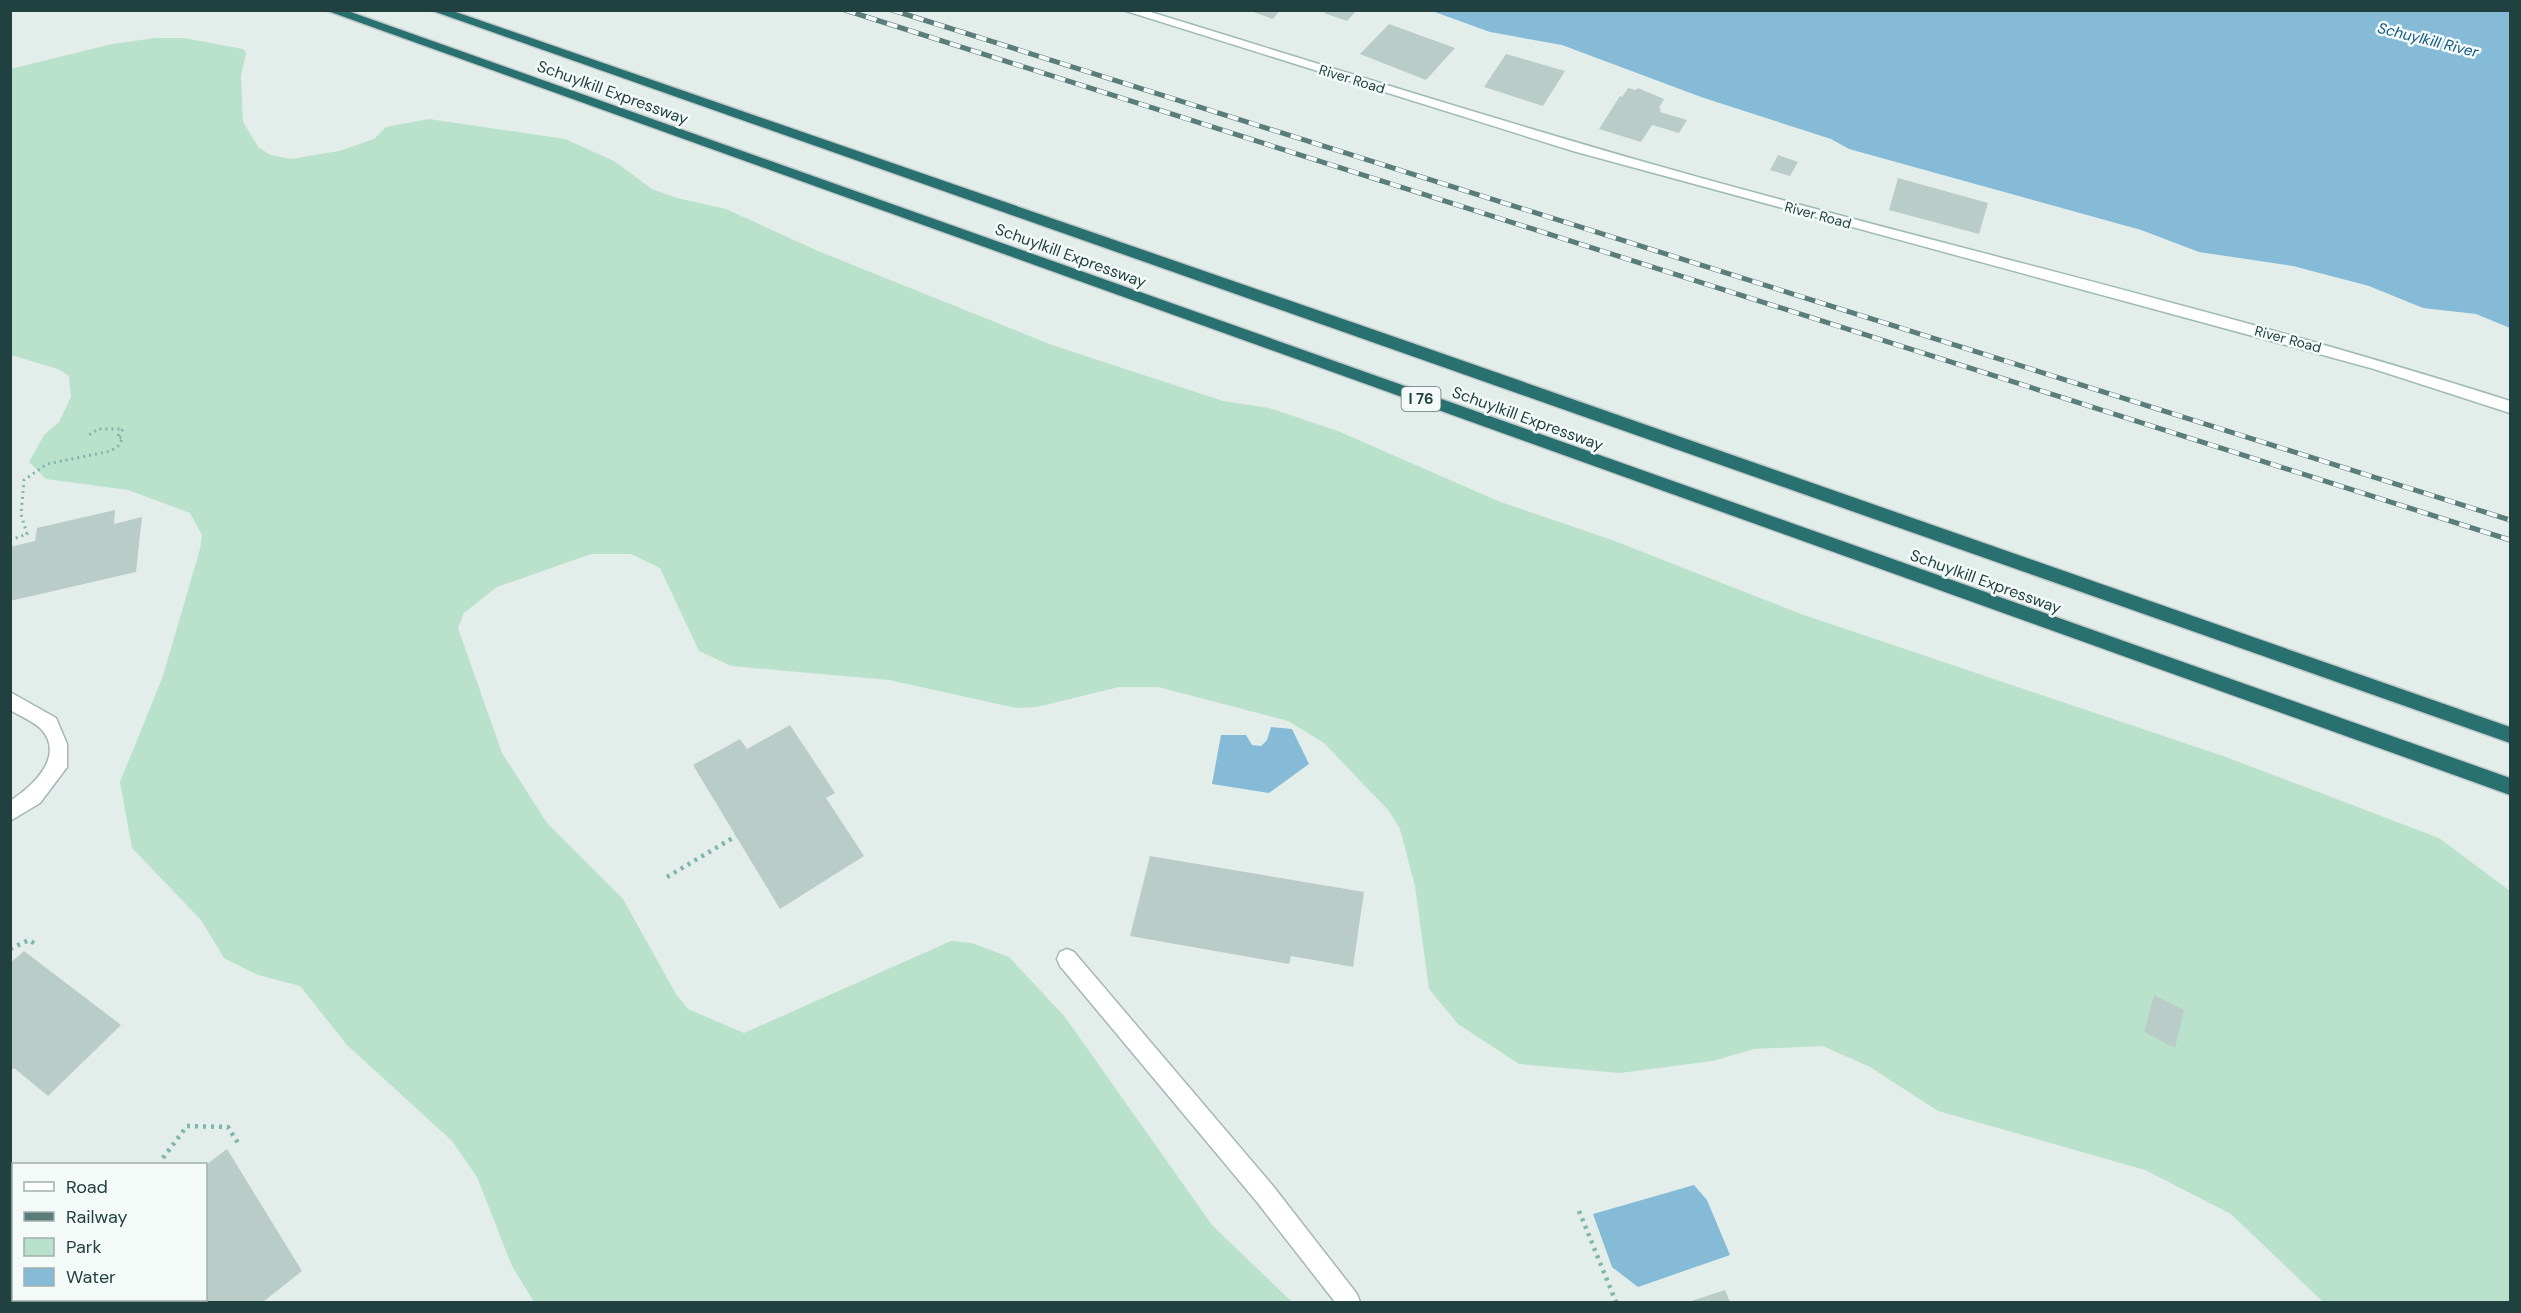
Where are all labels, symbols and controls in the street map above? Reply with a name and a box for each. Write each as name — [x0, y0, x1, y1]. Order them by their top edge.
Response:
water label: Schuylkill River — [2376, 18, 2481, 62]
street label: Schuylkill Expressway — [534, 55, 691, 130]
street label: River Road — [1317, 60, 1387, 98]
street label: River Road — [1783, 197, 1853, 233]
street label: Schuylkill Expressway — [992, 218, 1149, 293]
street label: River Road — [2253, 321, 2323, 357]
street label: Schuylkill Expressway — [1449, 381, 1606, 456]
road number: I 76 — [1402, 387, 1440, 411]
street label: Schuylkill Expressway — [1907, 544, 2064, 619]
legend — [12, 1163, 207, 1301]
text: Road — [66, 1175, 108, 1199]
text: Railway — [66, 1205, 128, 1229]
text: Park — [66, 1235, 102, 1259]
text: Water — [66, 1265, 116, 1289]

